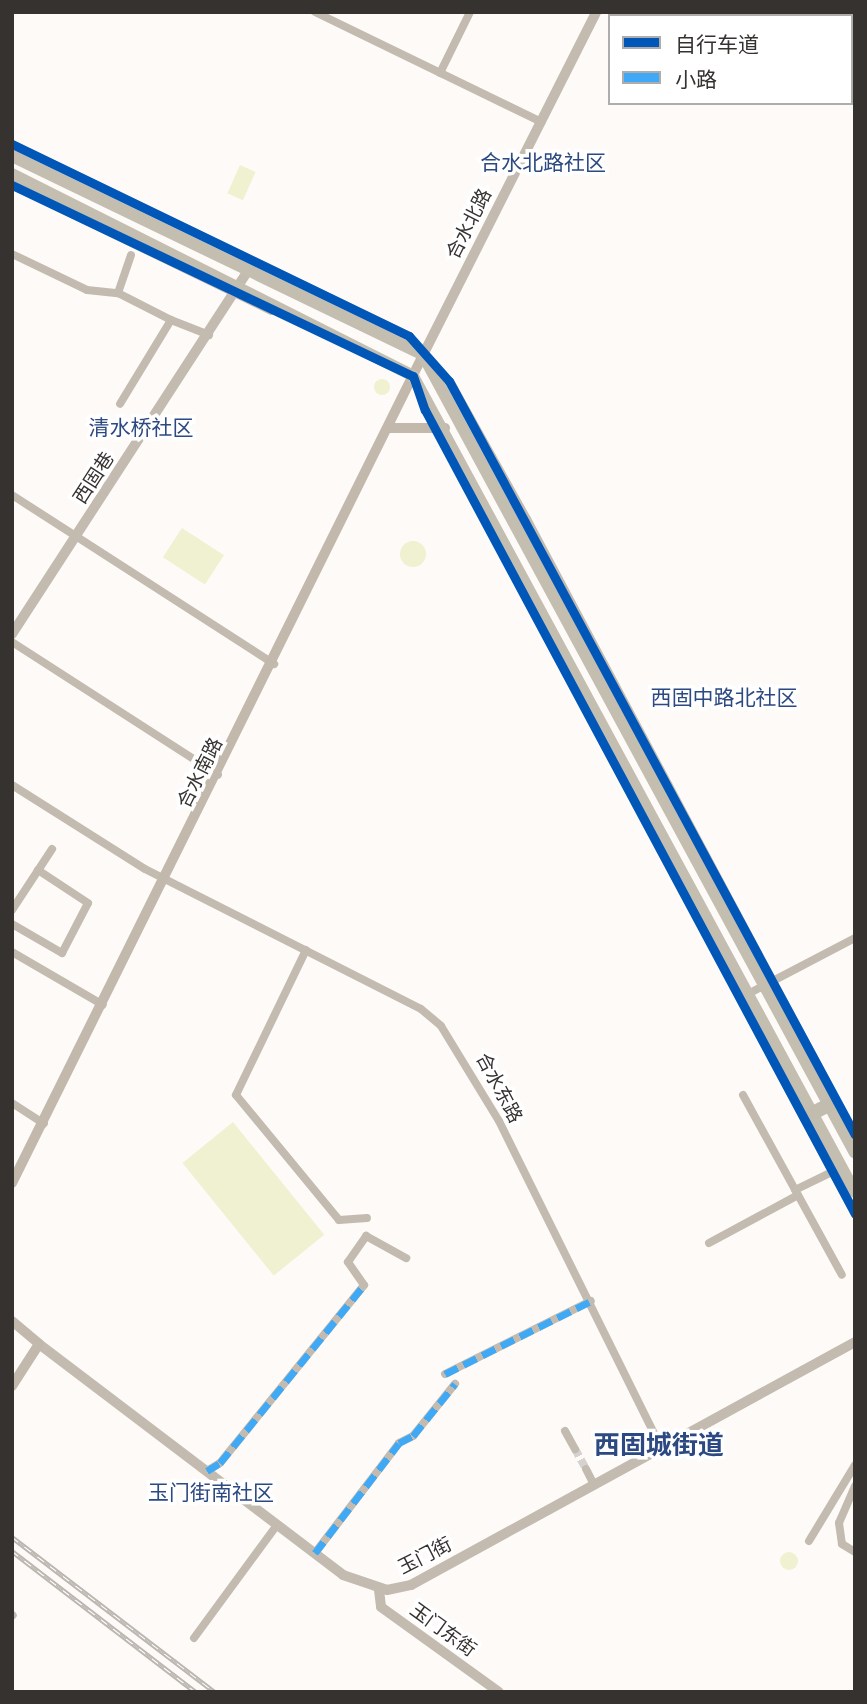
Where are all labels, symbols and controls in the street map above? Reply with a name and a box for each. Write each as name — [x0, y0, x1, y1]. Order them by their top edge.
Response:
legend — [608, 14, 853, 105]
text: 自行车道 — [675, 30, 759, 58]
text: 小路 — [675, 65, 717, 93]
district label: 合水北路社区 — [480, 149, 606, 175]
street label: 合水北路 — [442, 185, 496, 263]
district label: 清水桥社区 — [89, 414, 193, 440]
street label: 西固巷 — [69, 448, 119, 508]
district label: 西固中路北社区 — [651, 684, 797, 710]
street label: 合水南路 — [173, 734, 227, 812]
street label: 合水东路 — [471, 1049, 527, 1127]
district label: 西固城街道 — [594, 1429, 724, 1461]
district label: 玉门街南社区 — [148, 1479, 274, 1505]
street label: 玉门街 — [394, 1533, 456, 1579]
street label: 玉门东街 — [406, 1598, 480, 1662]

